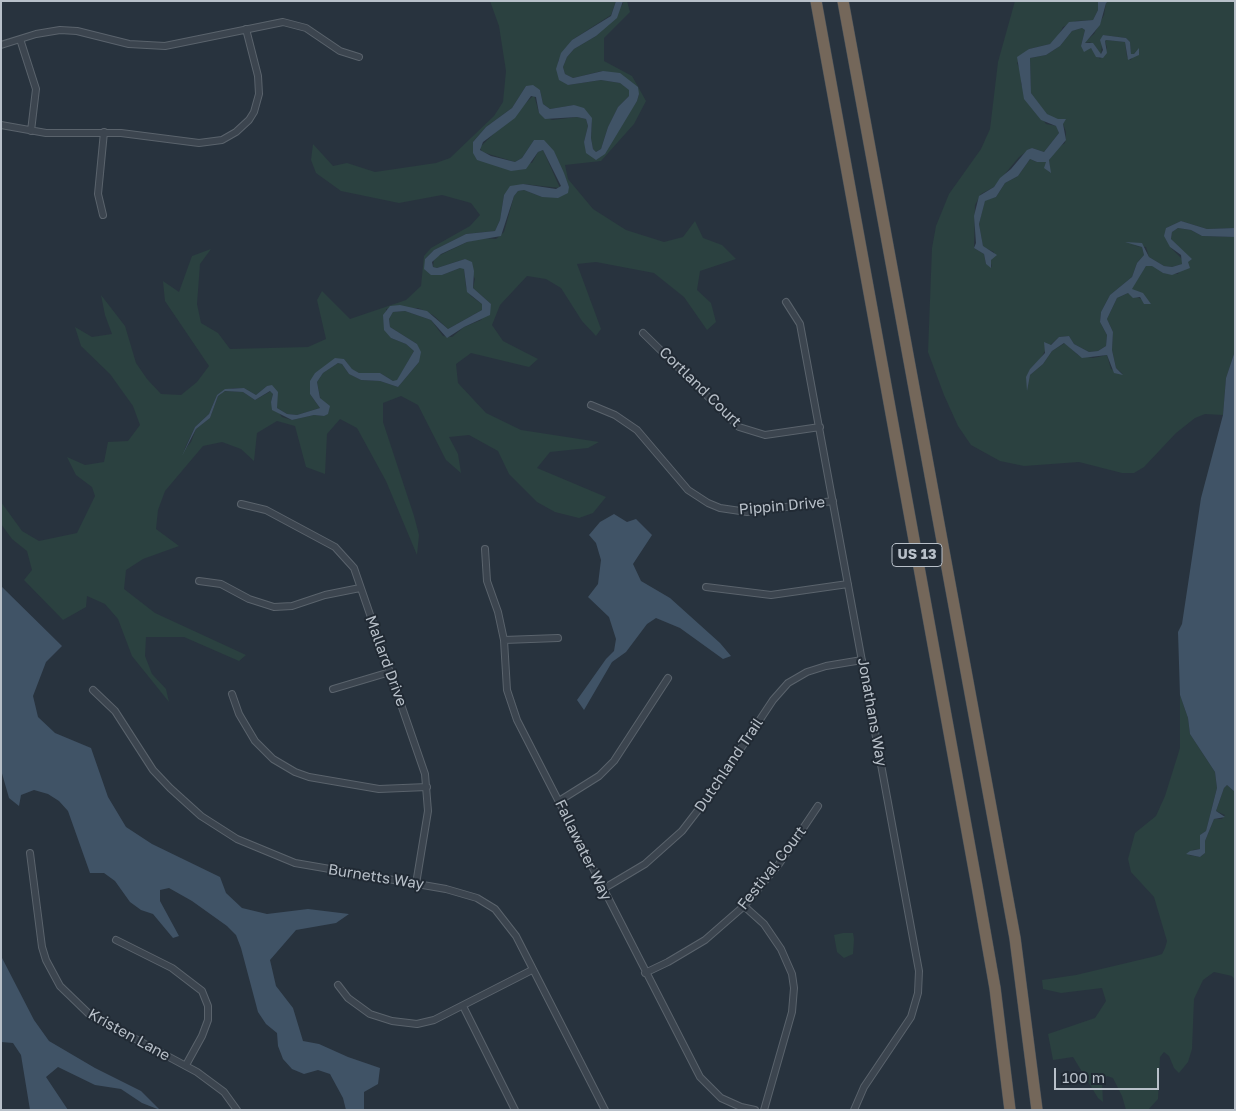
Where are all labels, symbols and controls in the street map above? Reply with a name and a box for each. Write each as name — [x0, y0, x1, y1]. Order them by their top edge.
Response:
street label: Cortland Court — [655, 343, 745, 431]
street label: Pippin Drive — [738, 493, 826, 519]
road number: US 13 — [892, 544, 942, 566]
street label: Mallard Drive — [361, 613, 411, 709]
street label: Jonathans Way — [854, 656, 890, 768]
street label: Dutchland Trail — [691, 715, 767, 815]
street label: Fallawater Way — [551, 797, 615, 903]
street label: Festival Court — [734, 823, 810, 913]
street label: Burnetts Way — [327, 861, 425, 893]
street label: Kristen Lane — [85, 1005, 173, 1065]
scale bar — [1056, 1058, 1161, 1090]
text: 100 m — [1062, 1068, 1105, 1086]

